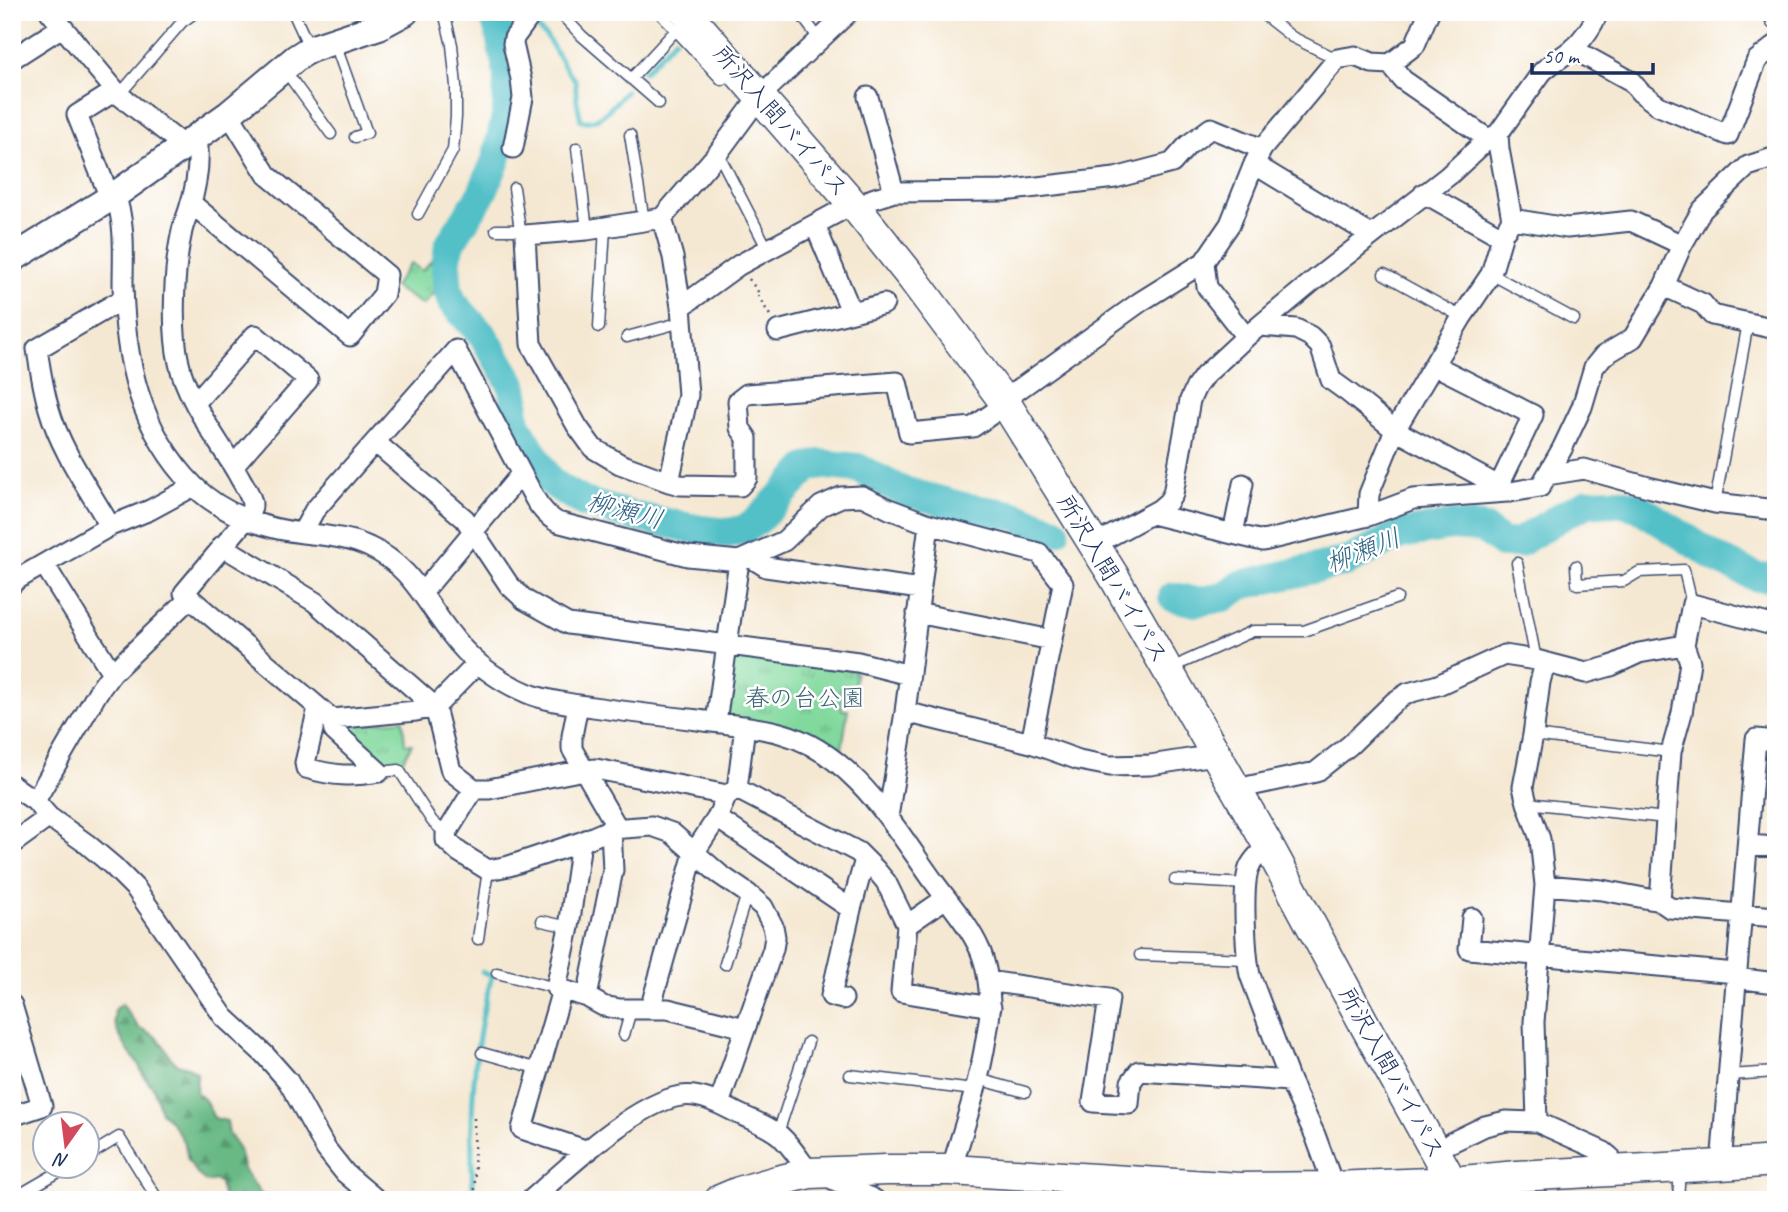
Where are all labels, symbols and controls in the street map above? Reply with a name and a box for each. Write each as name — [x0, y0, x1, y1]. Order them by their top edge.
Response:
scale bar — [1532, 32, 1653, 76]
street label: 所沢入間バイパス — [707, 39, 855, 203]
text: 50 m — [1543, 43, 1581, 69]
water label: 柳瀬川 — [583, 484, 667, 537]
street label: 所沢入間バイパス — [1051, 489, 1175, 669]
water label: 柳瀬川 — [1321, 521, 1406, 580]
park label: 春の台公園 — [745, 683, 865, 713]
street label: 所沢入間バイパス — [1332, 982, 1452, 1164]
north arrow — [32, 1110, 102, 1180]
text: N — [50, 1147, 71, 1174]

